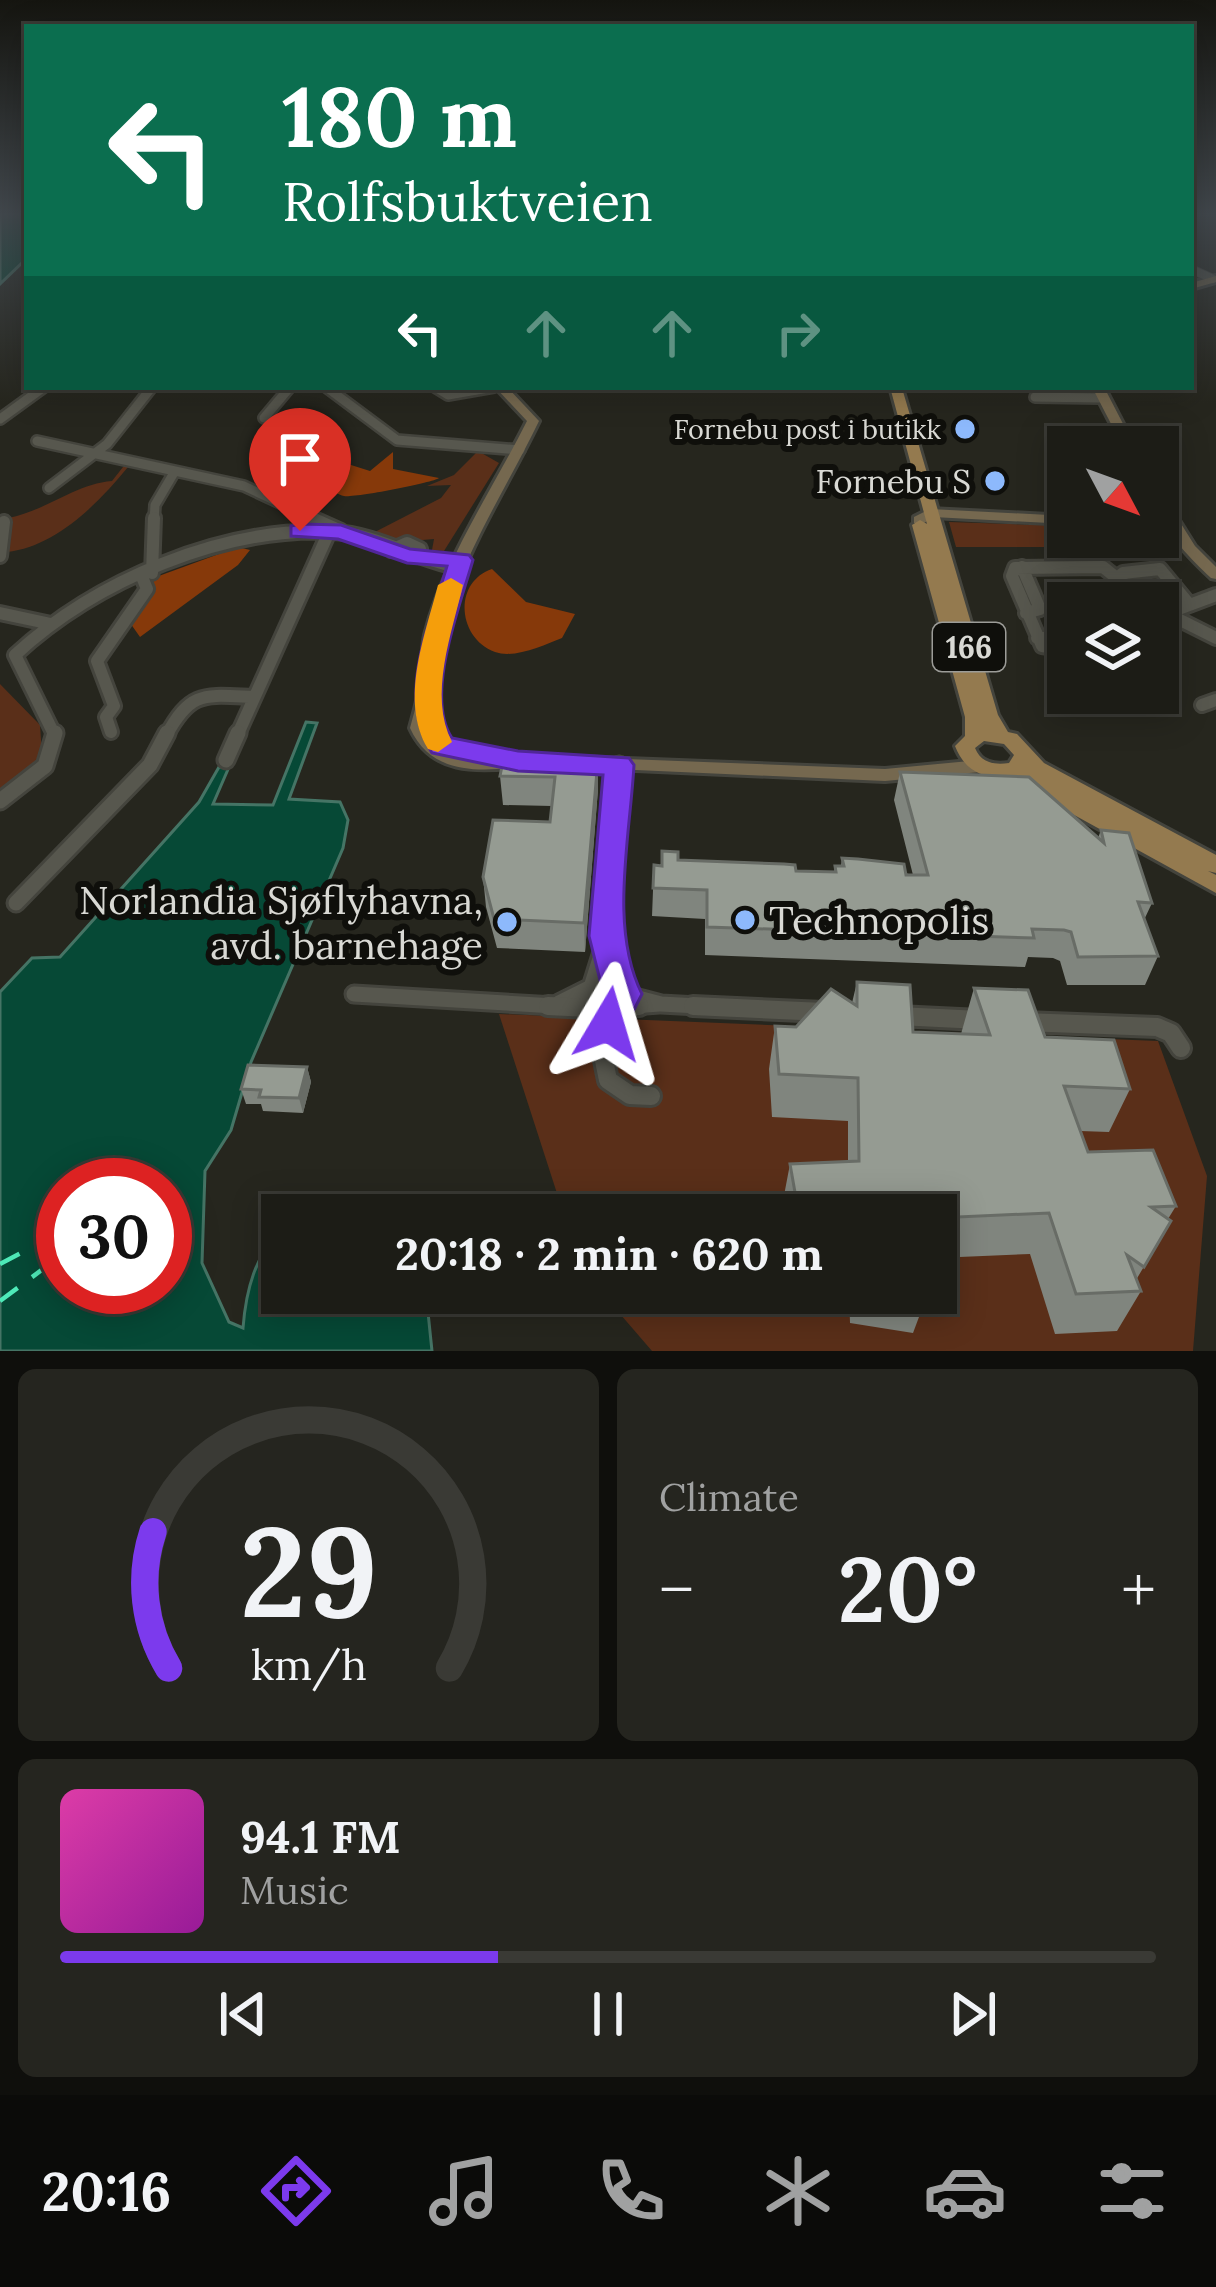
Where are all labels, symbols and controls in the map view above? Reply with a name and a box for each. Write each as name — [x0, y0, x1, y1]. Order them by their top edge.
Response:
text: 180 m — [282, 62, 517, 170]
icon: left — [84, 72, 240, 228]
text: Rolfsbuktveien — [282, 167, 653, 236]
icon: left — [387, 300, 453, 366]
icon: ahead — [513, 300, 579, 366]
icon: ahead — [639, 300, 705, 366]
icon: right — [765, 300, 831, 366]
pin — [249, 408, 351, 531]
place label: Fornebu post i butikk — [674, 412, 941, 446]
marker: Fornebu post i butikk — [952, 416, 978, 442]
icon: arrive — [267, 426, 333, 492]
north arrow — [1047, 426, 1179, 558]
map controls — [1047, 426, 1179, 714]
place label: Fornebu S — [816, 460, 971, 502]
marker: Fornebu S — [982, 468, 1008, 494]
button: layers — [1047, 582, 1179, 714]
road number: 166 — [933, 623, 1005, 671]
place label: Norlandia Sjøflyhavna, avd. barnehage — [79, 875, 483, 970]
place label: Technopolis — [769, 895, 989, 945]
marker: Technopolis — [732, 907, 758, 933]
marker: Norlandia Sjøflyhavna, avd. barnehage — [494, 909, 520, 935]
position arrow — [545, 961, 671, 1087]
speed limit sign: 30 — [36, 1158, 192, 1314]
text: 20:18 · 2 min · 620 m — [395, 1225, 823, 1282]
text: Climate — [659, 1472, 799, 1522]
text: 29 — [239, 1491, 378, 1651]
text: 20° — [838, 1531, 977, 1647]
text: − — [659, 1547, 694, 1631]
text: + — [1121, 1547, 1156, 1631]
text: km/h — [251, 1637, 366, 1692]
text: 94.1 FM — [240, 1808, 401, 1865]
text: Music — [240, 1865, 349, 1915]
icon: previous — [210, 1981, 276, 2047]
icon: pause — [575, 1981, 641, 2047]
icon: next — [940, 1981, 1006, 2047]
icon: directions — [254, 2149, 338, 2233]
icon: music — [422, 2149, 506, 2233]
icon: phone — [589, 2149, 673, 2233]
icon: climate — [756, 2149, 840, 2233]
icon: car — [923, 2149, 1007, 2233]
icon: filters — [1090, 2149, 1174, 2233]
text: 20:16 — [42, 2157, 171, 2226]

